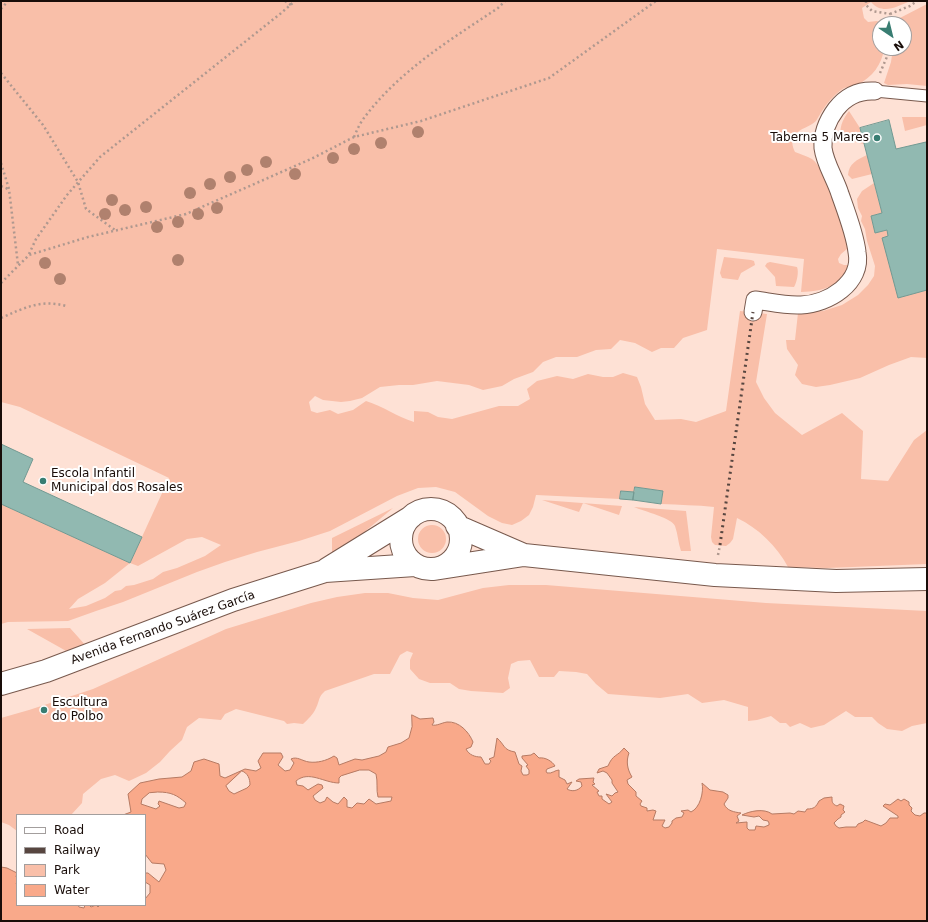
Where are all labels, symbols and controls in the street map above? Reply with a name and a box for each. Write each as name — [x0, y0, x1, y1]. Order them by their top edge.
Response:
north arrow — [872, 16, 912, 56]
text: N — [891, 37, 906, 53]
place label: Taberna 5 Mares — [770, 131, 869, 145]
marker: Taberna 5 Mares — [872, 133, 882, 143]
place label: Escola Infantil Municipal dos Rosales — [51, 467, 183, 495]
marker: Escola Infantil Municipal dos Rosales — [38, 476, 48, 486]
street label: Avenida Fernando Suárez García — [69, 588, 257, 668]
place label: Escultura do Polbo — [52, 696, 108, 724]
marker: Escultura do Polbo — [39, 705, 49, 715]
legend — [16, 814, 146, 906]
text: Road — [54, 823, 84, 837]
text: Railway — [54, 843, 100, 857]
text: Park — [54, 863, 80, 877]
text: Water — [54, 883, 89, 897]

